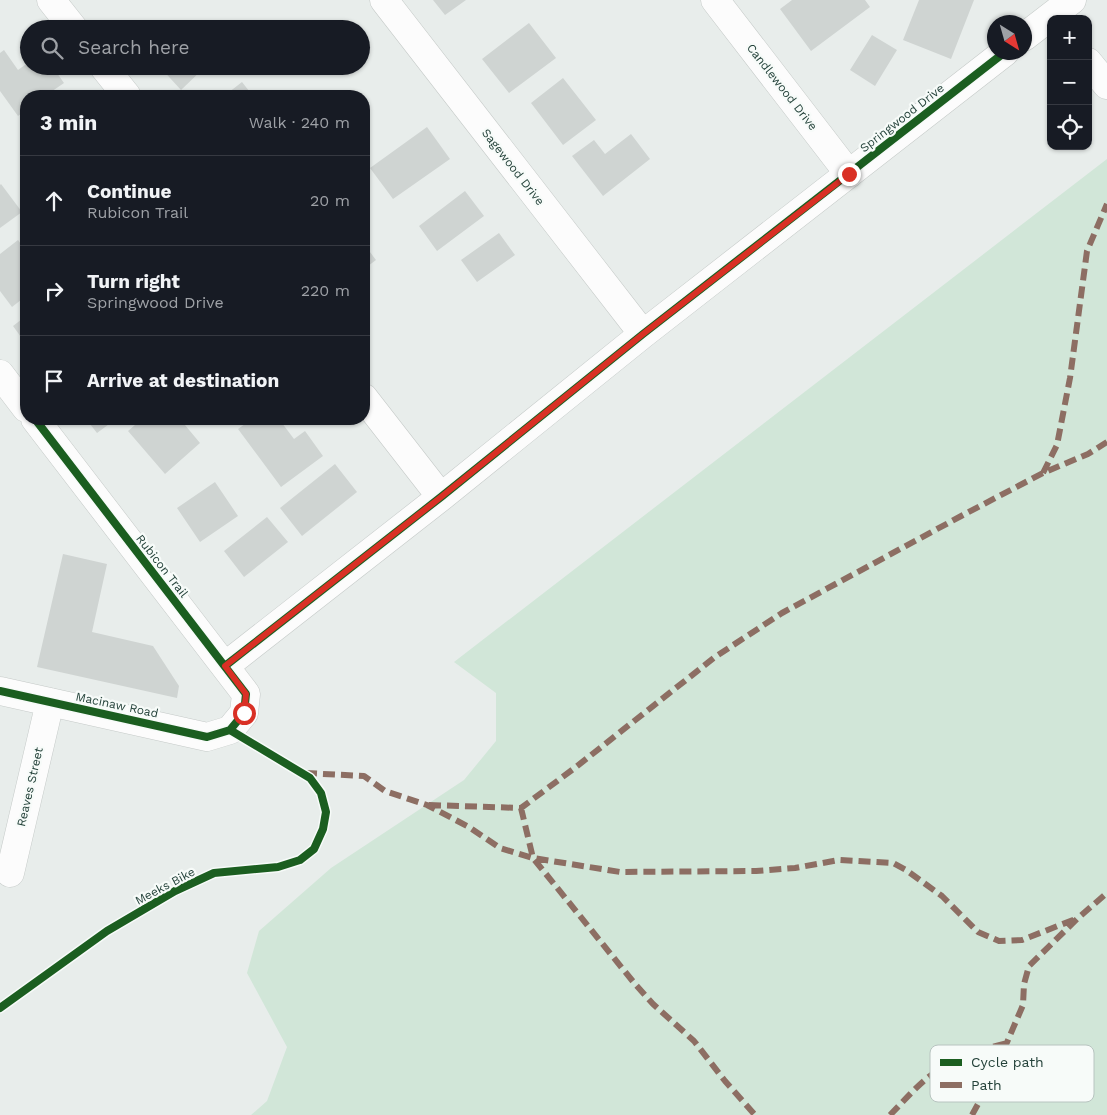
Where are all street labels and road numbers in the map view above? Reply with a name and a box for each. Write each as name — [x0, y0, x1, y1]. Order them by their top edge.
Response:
street label: Candlewood Drive — [744, 41, 820, 133]
street label: Springwood Drive — [857, 81, 947, 155]
street label: Sagewood Drive — [479, 126, 547, 208]
street label: Rubicon Trail — [133, 532, 191, 600]
street label: Macinaw Road — [74, 689, 160, 721]
street label: Reaves Street — [14, 746, 46, 828]
street label: Meeks Bike — [133, 864, 197, 908]

